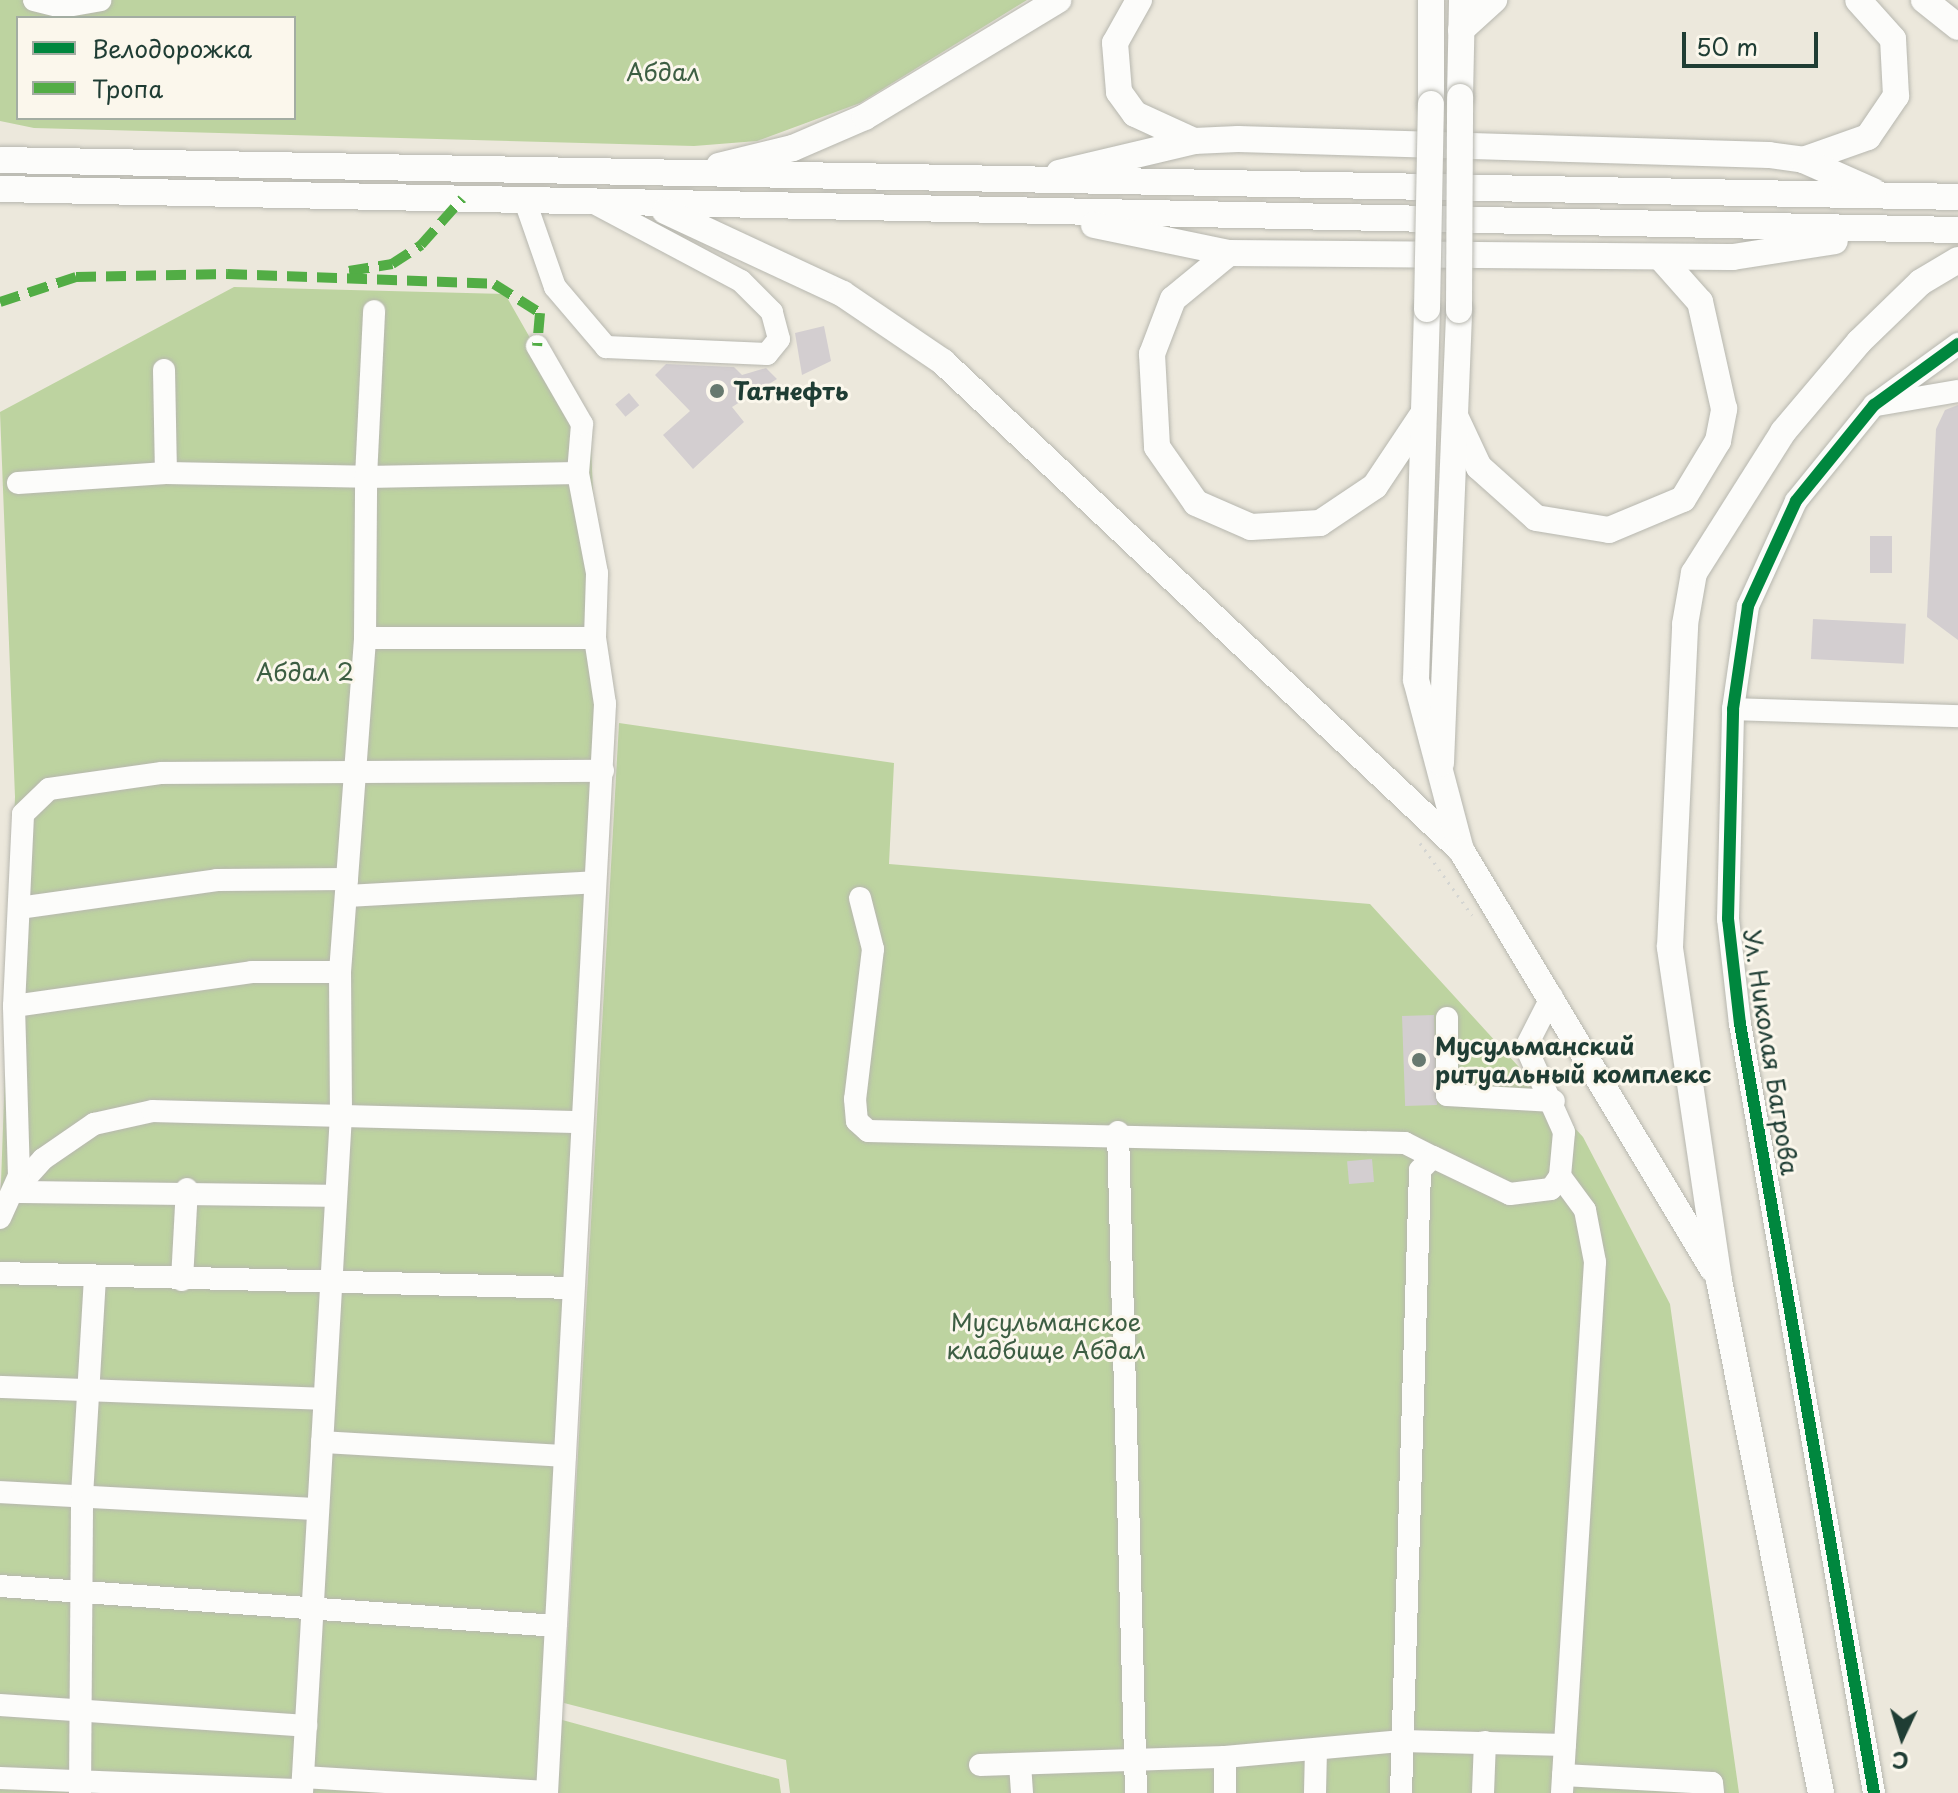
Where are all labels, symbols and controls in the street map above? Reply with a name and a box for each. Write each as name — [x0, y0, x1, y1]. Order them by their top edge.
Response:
legend — [16, 16, 296, 120]
scale bar — [1686, 16, 1822, 66]
text: 50 m — [1696, 28, 1758, 64]
text: Велодорожка — [92, 30, 252, 66]
park label: Абдал — [626, 58, 700, 86]
text: Тропа — [92, 70, 163, 106]
place label: Татнефть — [733, 377, 849, 405]
marker: Татнефть — [708, 382, 726, 400]
park label: Абдал 2 — [256, 658, 354, 686]
street label: Ул. Николая Багрова — [1737, 927, 1805, 1177]
place label: Мусульманский ритуальный комплекс — [1435, 1032, 1712, 1088]
marker: Мусульманский ритуальный комплекс — [1410, 1051, 1428, 1069]
park label: Мусульманское кладбище Абдал — [945, 1308, 1147, 1364]
north arrow — [1862, 1697, 1942, 1777]
text: С — [1891, 1744, 1910, 1778]

